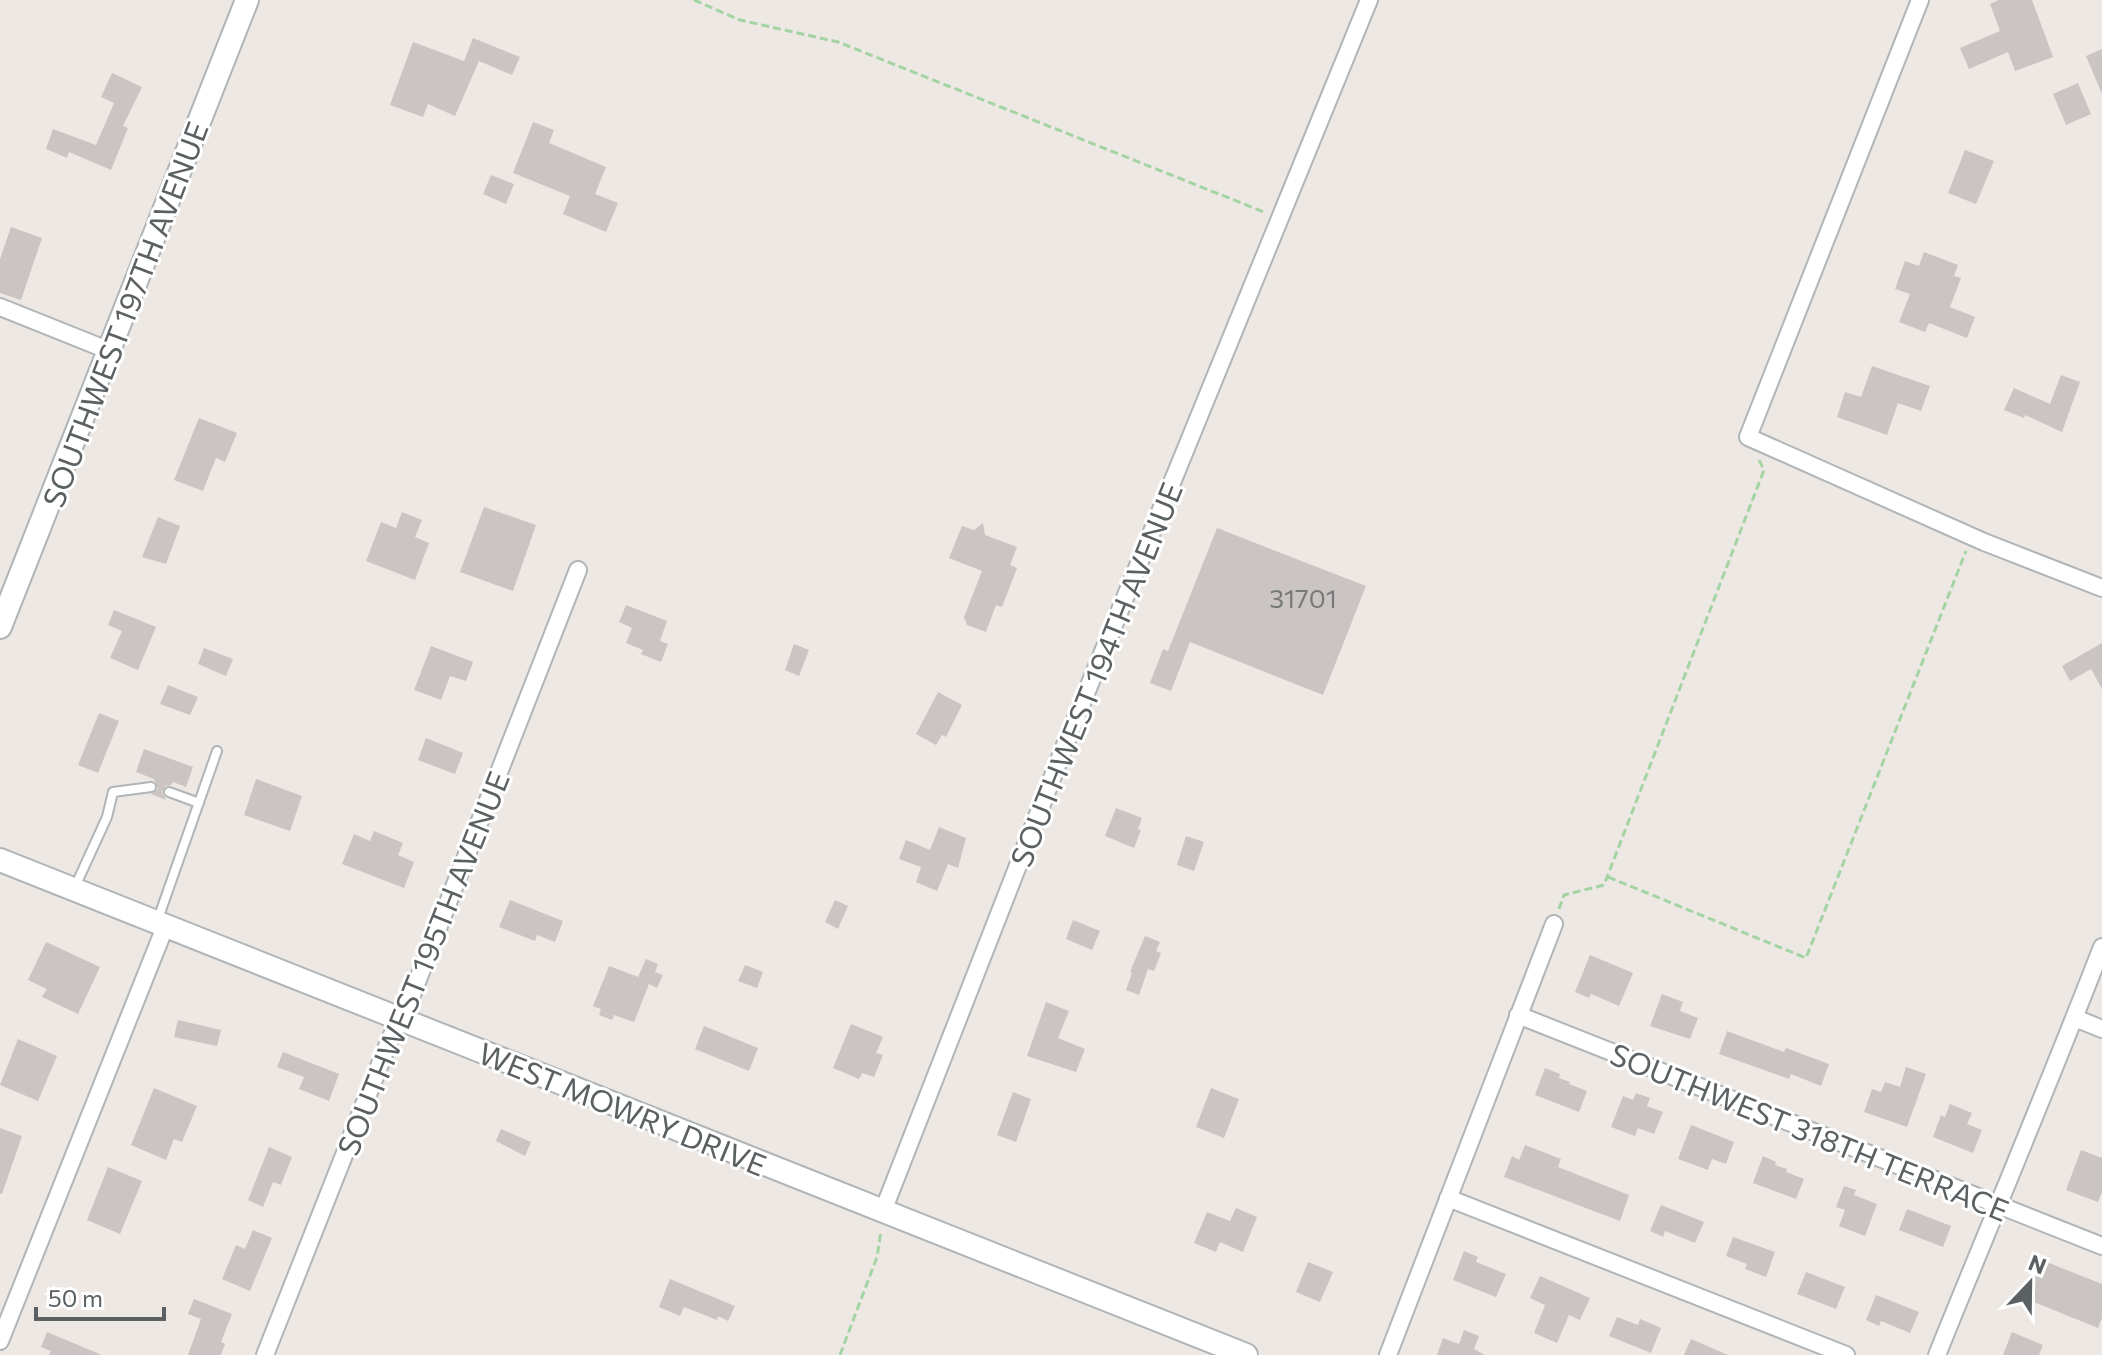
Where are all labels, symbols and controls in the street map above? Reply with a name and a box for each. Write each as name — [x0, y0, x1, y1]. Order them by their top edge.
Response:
street label: SOUTHWEST 197TH AVENUE — [33, 116, 215, 512]
street label: SOUTHWEST 194TH AVENUE — [1001, 477, 1189, 871]
house number: 31701 — [1269, 582, 1337, 613]
street label: SOUTHWEST 195TH AVENUE — [328, 766, 516, 1160]
street label: WEST MOWRY DRIVE — [474, 1033, 772, 1183]
street label: SOUTHWEST 318TH TERRACE — [1605, 1034, 2015, 1228]
north arrow — [1990, 1243, 2070, 1323]
text: N — [2025, 1248, 2050, 1280]
scale bar — [36, 1271, 164, 1321]
text: 50 m — [48, 1283, 103, 1312]

